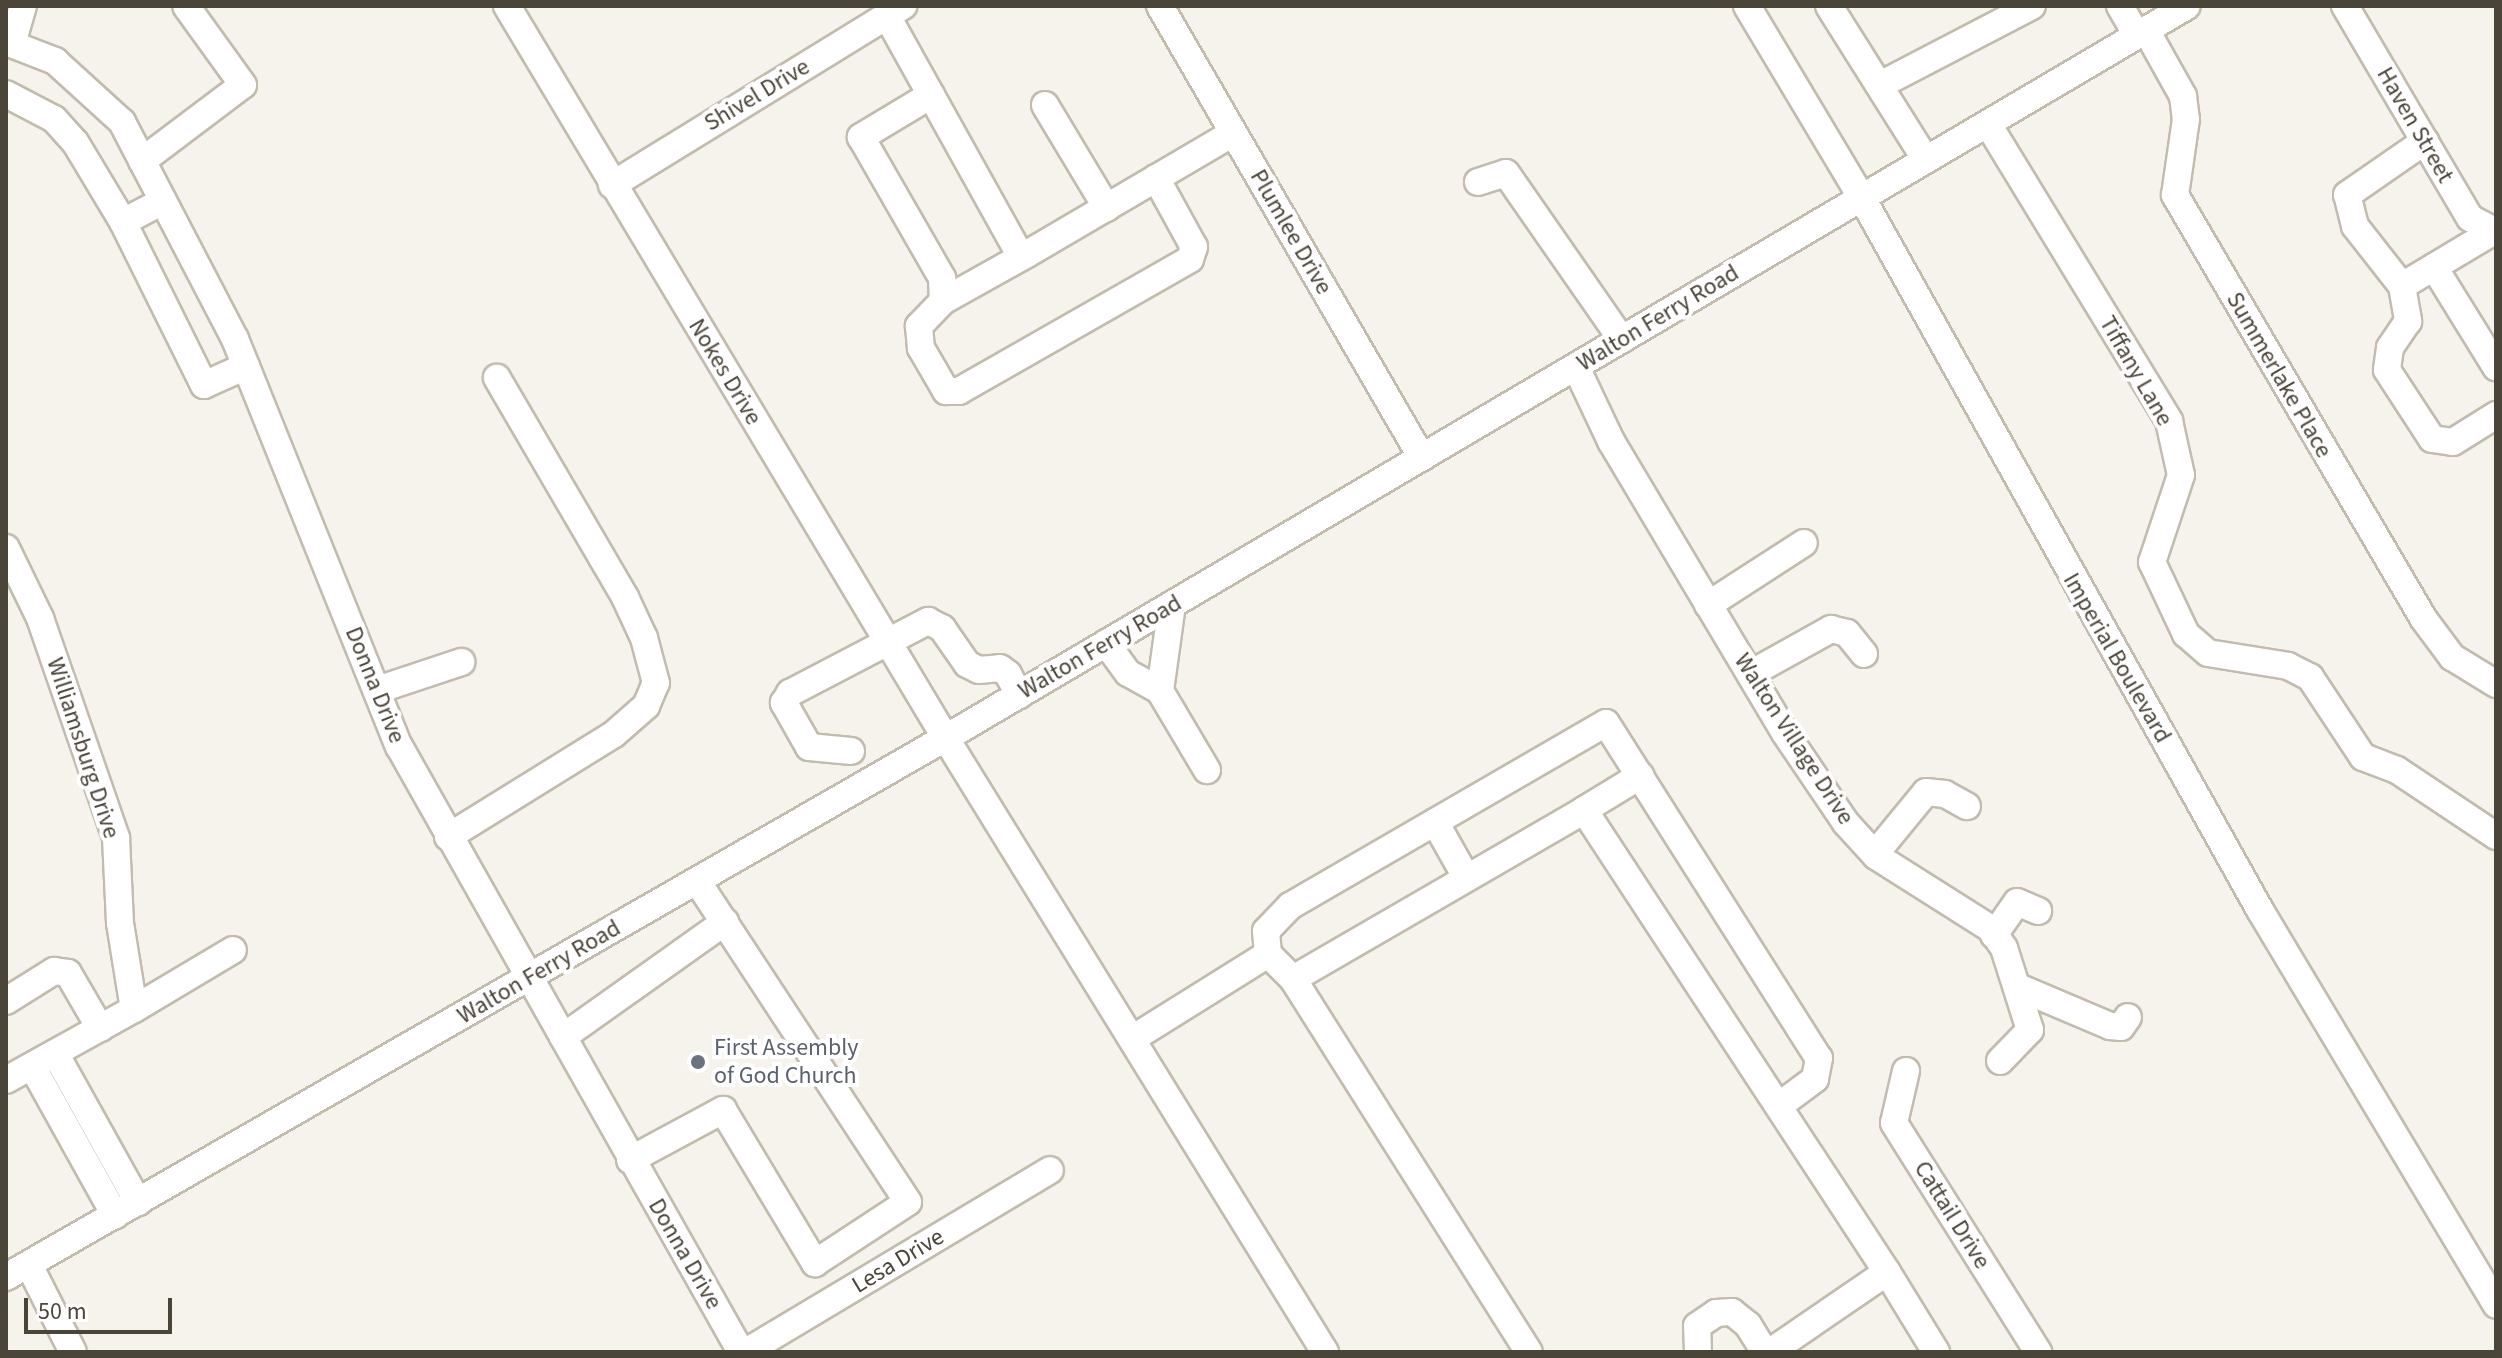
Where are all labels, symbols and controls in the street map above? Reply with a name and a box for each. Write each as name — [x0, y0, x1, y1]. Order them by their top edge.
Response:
street label: Shivel Drive — [699, 52, 815, 138]
street label: Haven Street — [2370, 62, 2460, 188]
street label: Plumlee Drive — [1244, 164, 1338, 300]
street label: Walton Ferry Road — [1572, 258, 1744, 378]
street label: Summerlake Place — [2220, 287, 2338, 463]
street label: Tiffany Lane — [2093, 311, 2179, 431]
street label: Nokes Drive — [682, 314, 768, 430]
street label: Imperial Boulevard — [2057, 568, 2177, 748]
street label: Walton Ferry Road — [1013, 589, 1187, 705]
street label: Donna Drive — [339, 623, 411, 747]
street label: Walton Village Drive — [1728, 648, 1860, 830]
street label: Williamsburg Drive — [40, 654, 126, 842]
street label: Walton Ferry Road — [452, 914, 626, 1030]
place label: First Assembly of God Church — [714, 1034, 859, 1090]
marker: First Assembly of God Church — [689, 1053, 707, 1071]
street label: Cattail Drive — [1908, 1156, 1996, 1274]
street label: Donna Drive — [642, 1194, 728, 1314]
street label: Lesa Drive — [847, 1222, 949, 1300]
scale bar — [28, 1282, 176, 1332]
text: 50 m — [38, 1294, 87, 1329]

